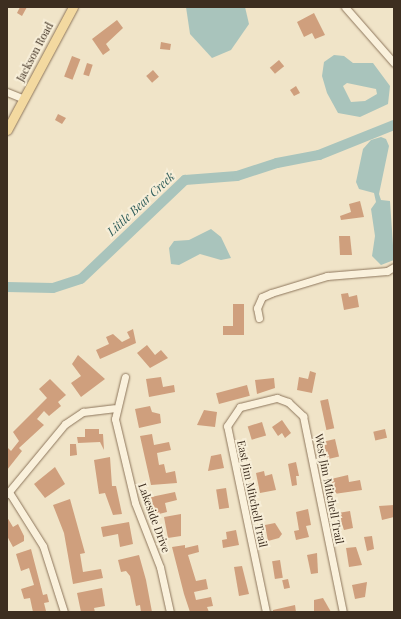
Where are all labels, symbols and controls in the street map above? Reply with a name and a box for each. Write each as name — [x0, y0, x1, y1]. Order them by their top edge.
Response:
street label: Jackson Road — [14, 20, 56, 84]
water label: Little Bear Creek — [104, 169, 178, 239]
street label: West Jim Mitchell Trail — [312, 433, 346, 545]
street label: East Jim Mitchell Trail — [234, 439, 270, 549]
street label: Lakeside Drive — [135, 481, 173, 555]

